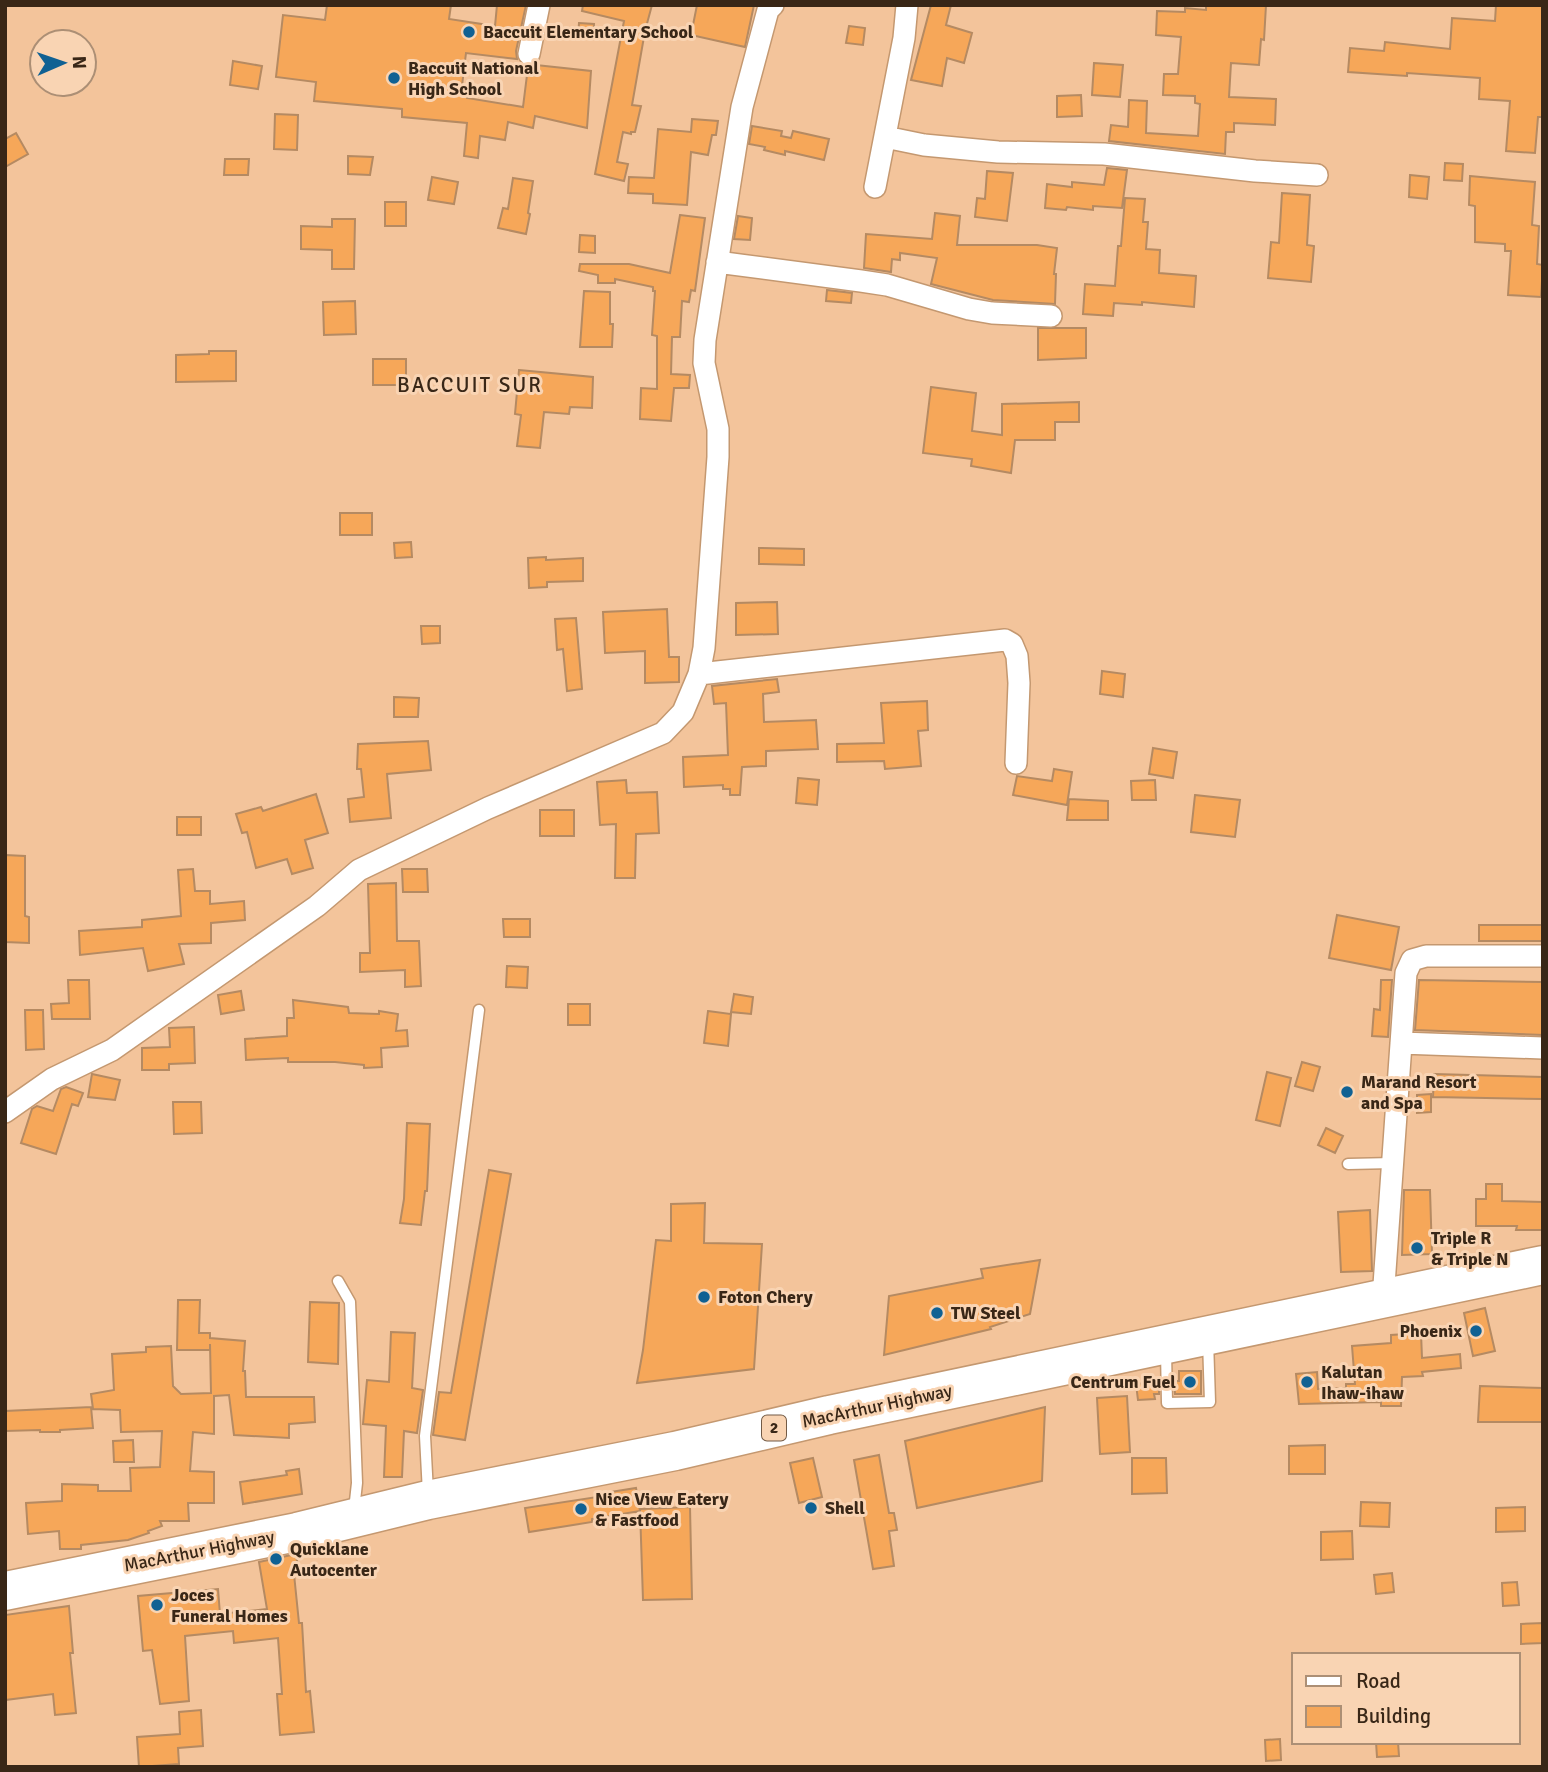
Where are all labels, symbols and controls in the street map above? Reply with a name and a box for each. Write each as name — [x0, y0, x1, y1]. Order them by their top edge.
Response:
place label: Baccuit Elementary School — [483, 21, 694, 43]
marker: Baccuit Elementary School — [461, 24, 477, 40]
north arrow — [28, 28, 98, 98]
text: N — [67, 55, 91, 69]
place label: Baccuit National High School — [408, 57, 539, 100]
marker: Baccuit National High School — [386, 70, 402, 86]
district label: BACCUIT SUR — [397, 372, 543, 398]
place label: Marand Resort and Spa — [1361, 1071, 1477, 1114]
marker: Marand Resort and Spa — [1339, 1084, 1355, 1100]
place label: Triple R & Triple N — [1431, 1227, 1509, 1270]
marker: Triple R & Triple N — [1409, 1240, 1425, 1256]
place label: Foton Chery — [718, 1286, 813, 1308]
marker: Foton Chery — [696, 1289, 712, 1305]
place label: TW Steel — [951, 1302, 1021, 1324]
marker: TW Steel — [929, 1305, 945, 1321]
place label: Phoenix — [1399, 1320, 1462, 1342]
marker: Phoenix — [1468, 1323, 1484, 1339]
place label: Kalutan Ihaw-ihaw — [1321, 1361, 1404, 1404]
place label: Centrum Fuel — [1071, 1371, 1176, 1393]
marker: Centrum Fuel — [1182, 1374, 1198, 1390]
marker: Kalutan Ihaw-ihaw — [1299, 1374, 1315, 1390]
street label: MacArthur Highway — [800, 1379, 955, 1433]
road number: 2 — [762, 1416, 786, 1440]
place label: Nice View Eatery & Fastfood — [595, 1488, 728, 1531]
place label: Shell — [825, 1497, 865, 1519]
marker: Shell — [803, 1500, 819, 1516]
marker: Nice View Eatery & Fastfood — [573, 1501, 589, 1517]
street label: MacArthur Highway — [122, 1526, 277, 1576]
place label: Quicklane Autocenter — [290, 1538, 378, 1581]
marker: Quicklane Autocenter — [268, 1551, 284, 1567]
place label: Joces Funeral Homes — [171, 1584, 288, 1627]
marker: Joces Funeral Homes — [149, 1597, 165, 1613]
legend — [1292, 1653, 1520, 1744]
text: Road — [1356, 1668, 1401, 1694]
text: Building — [1356, 1703, 1431, 1729]

